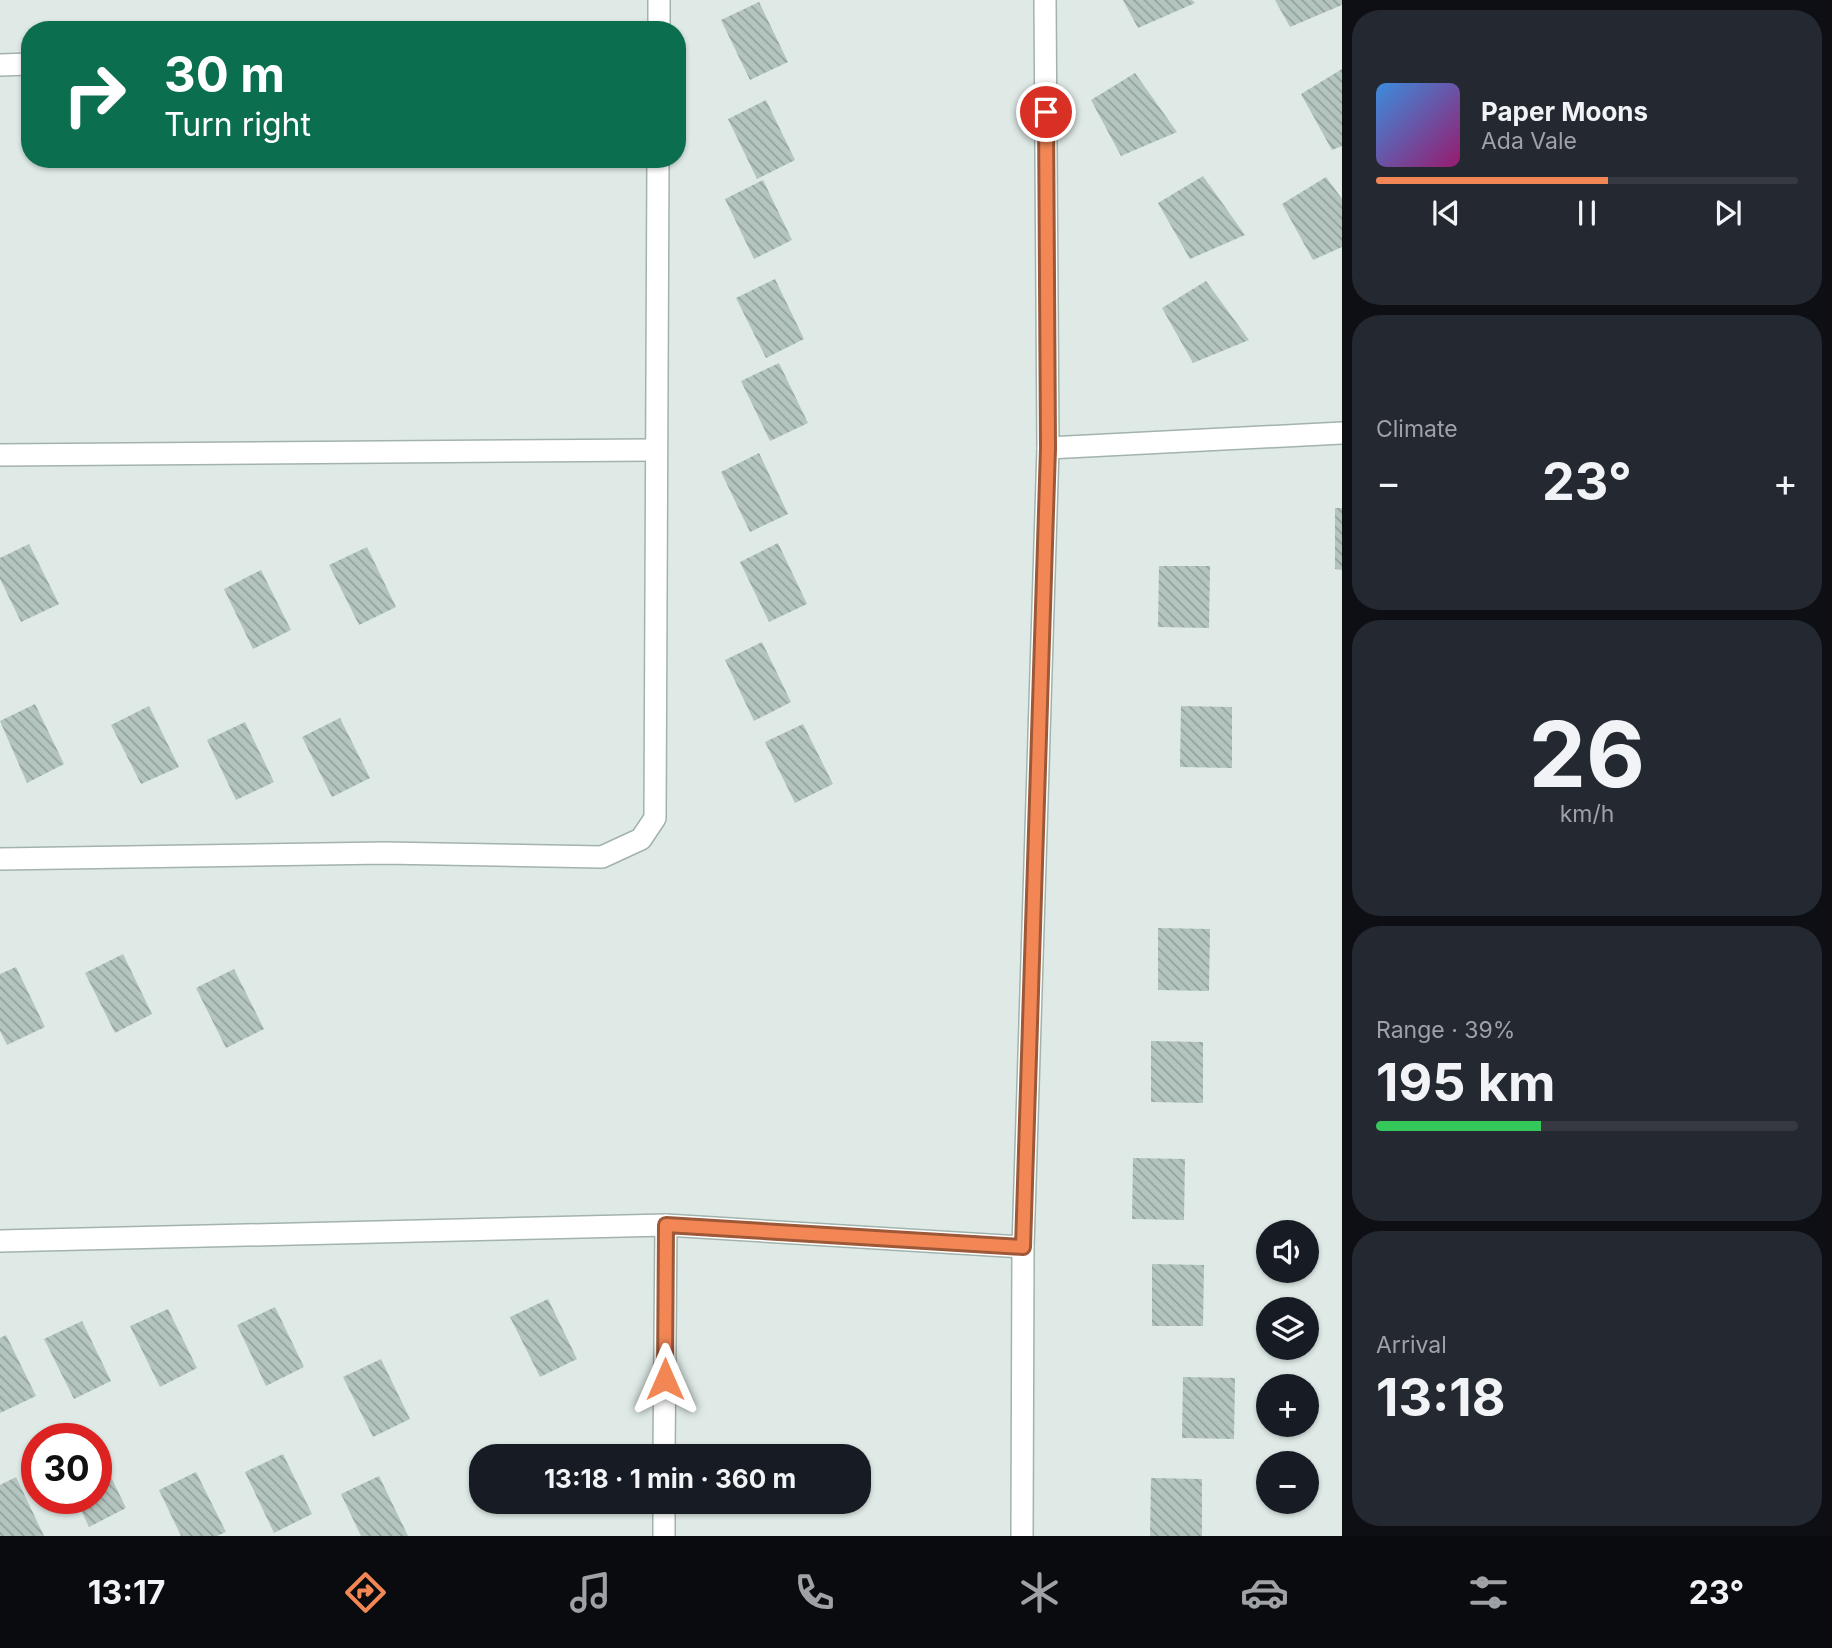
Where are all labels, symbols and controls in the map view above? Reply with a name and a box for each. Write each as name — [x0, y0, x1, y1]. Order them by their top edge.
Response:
text: 30 m — [164, 45, 285, 104]
icon: right — [49, 49, 140, 140]
pin — [1016, 82, 1076, 142]
icon: arrive — [1027, 93, 1065, 131]
text: Paper Moons — [1481, 96, 1648, 127]
text: Turn right — [164, 105, 311, 144]
text: Ada Vale — [1481, 127, 1577, 155]
icon: previous — [1427, 194, 1465, 232]
icon: pause — [1568, 194, 1606, 232]
icon: next — [1709, 194, 1747, 232]
text: Climate — [1376, 415, 1458, 443]
text: 23° — [1542, 450, 1632, 513]
text: − — [1376, 459, 1401, 505]
text: + — [1773, 459, 1798, 505]
text: 26 — [1529, 699, 1645, 809]
text: km/h — [1560, 800, 1614, 828]
text: Range · 39% — [1376, 1016, 1515, 1044]
text: 195 km — [1376, 1051, 1555, 1114]
map controls — [1256, 1220, 1319, 1514]
button: sound — [1256, 1220, 1319, 1283]
button: layers — [1256, 1297, 1319, 1360]
text: Arrival — [1376, 1331, 1447, 1359]
position arrow — [628, 1342, 702, 1416]
text: 13:18 — [1376, 1366, 1506, 1429]
button: + — [1256, 1374, 1319, 1437]
speed limit sign: 30 — [21, 1423, 112, 1514]
button: − — [1256, 1451, 1319, 1514]
text: 13:18 · 1 min · 360 m — [544, 1463, 796, 1494]
icon: directions — [341, 1568, 390, 1617]
icon: music — [566, 1568, 615, 1617]
icon: phone — [790, 1568, 839, 1617]
icon: climate — [1015, 1568, 1064, 1617]
icon: car — [1240, 1568, 1289, 1617]
icon: filters — [1464, 1568, 1513, 1617]
text: 13:17 — [88, 1573, 165, 1612]
text: 23° — [1689, 1573, 1744, 1612]

